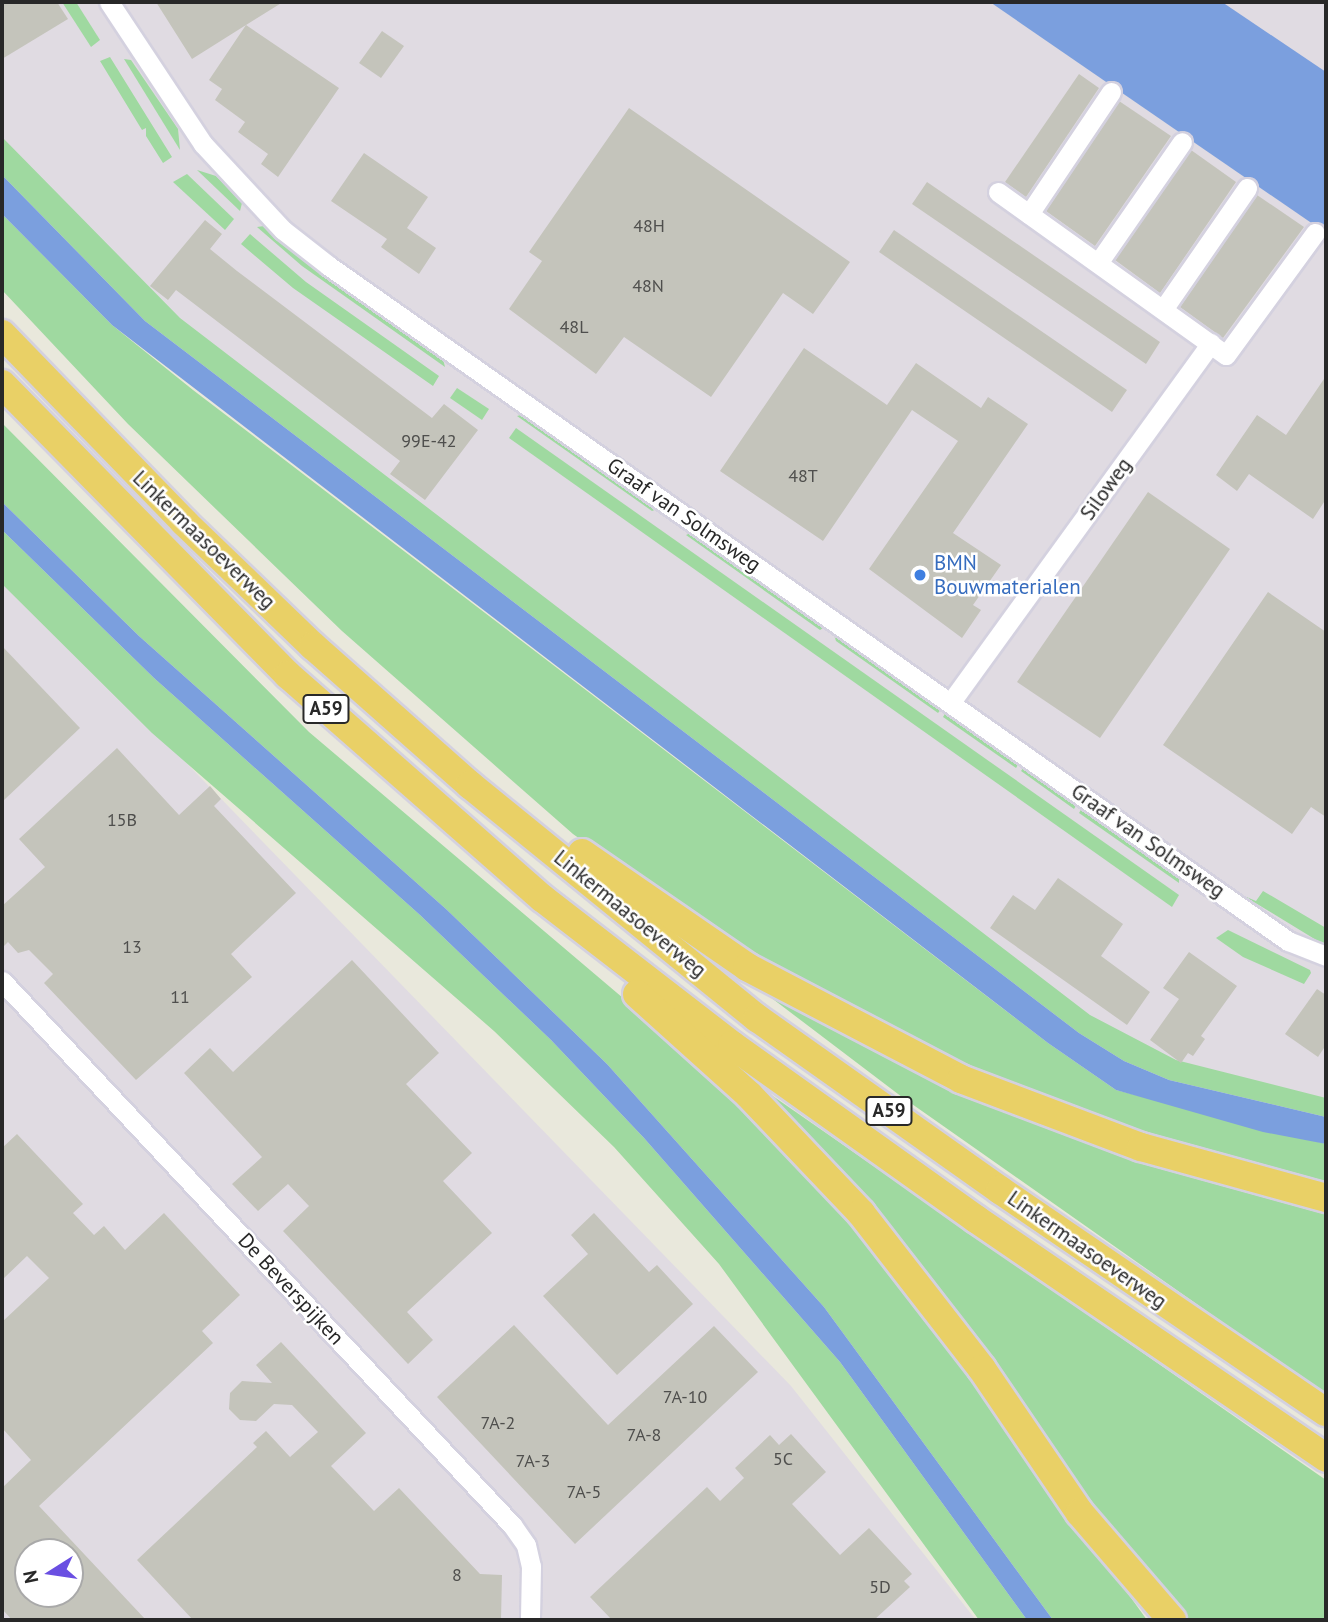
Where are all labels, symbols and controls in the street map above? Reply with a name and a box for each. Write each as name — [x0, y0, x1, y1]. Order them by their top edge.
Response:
house number: 48H — [633, 215, 665, 237]
house number: 48N — [632, 275, 664, 297]
house number: 48L — [560, 316, 588, 338]
house number: 99E-42 — [401, 430, 457, 452]
street label: Graaf van Solmsweg — [602, 452, 766, 578]
street label: Siloweg — [1075, 453, 1137, 525]
house number: 48T — [788, 465, 818, 487]
street label: Linkermaasoeverweg — [127, 466, 281, 614]
place label: BMN Bouwmaterialen — [934, 550, 1081, 600]
marker: BMN Bouwmaterialen — [912, 567, 928, 583]
road number: A59 — [302, 694, 350, 724]
street label: Graaf van Solmsweg — [1066, 778, 1230, 904]
house number: 15B — [107, 809, 137, 831]
street label: Linkermaasoeverweg — [549, 845, 711, 983]
house number: 13 — [122, 936, 142, 958]
house number: 11 — [170, 986, 190, 1008]
road number: A59 — [864, 1096, 914, 1126]
street label: Linkermaasoeverweg — [1003, 1186, 1171, 1314]
street label: De Beverspijken — [233, 1228, 349, 1350]
house number: 7A-10 — [663, 1386, 707, 1408]
house number: 7A-2 — [481, 1412, 515, 1434]
house number: 7A-8 — [627, 1424, 661, 1446]
house number: 5C — [773, 1448, 793, 1470]
house number: 7A-3 — [516, 1450, 550, 1472]
house number: 7A-5 — [567, 1481, 601, 1503]
north arrow — [14, 1538, 84, 1608]
house number: 8 — [452, 1564, 462, 1586]
text: N — [17, 1568, 43, 1586]
house number: 5D — [869, 1576, 891, 1598]

